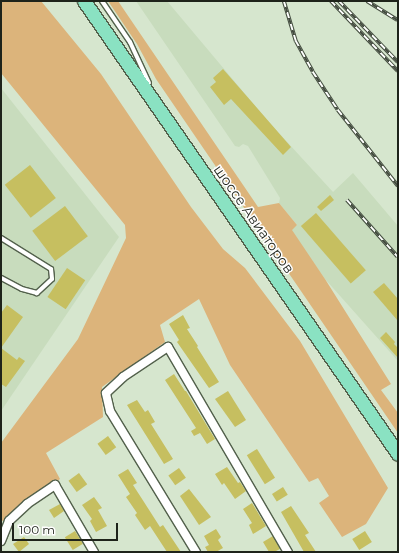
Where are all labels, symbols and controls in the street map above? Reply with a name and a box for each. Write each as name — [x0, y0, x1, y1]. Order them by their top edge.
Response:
street label: шоссе Авиаторов — [210, 161, 298, 277]
scale bar — [14, 515, 120, 541]
text: 100 m — [19, 522, 55, 537]

